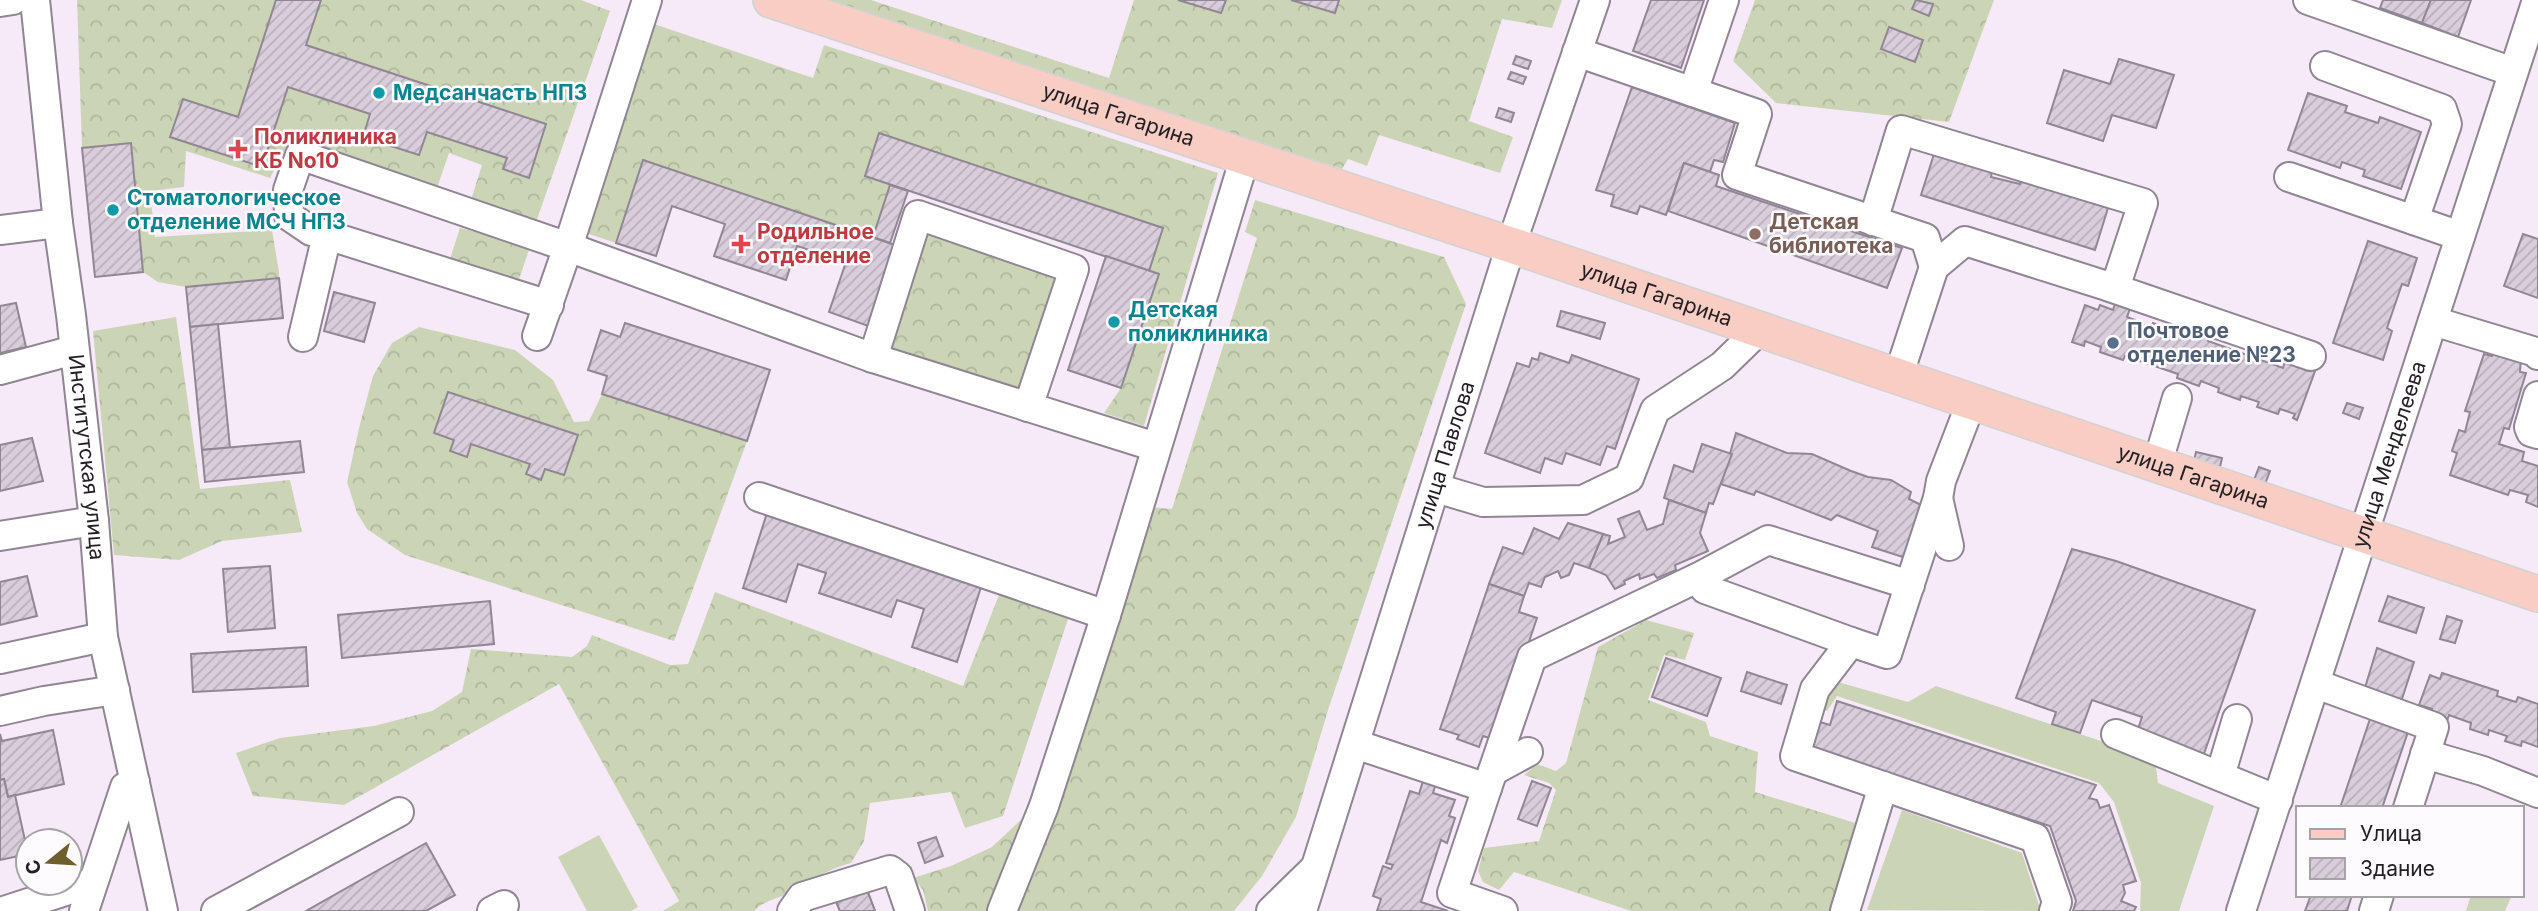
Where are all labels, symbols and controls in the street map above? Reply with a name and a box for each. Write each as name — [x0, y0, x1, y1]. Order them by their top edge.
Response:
street label: улица Гагарина — [1039, 78, 1198, 151]
place label: Медсанчасть НПЗ — [393, 80, 587, 105]
marker: Медсанчасть НПЗ — [371, 85, 387, 101]
place label: Поликлиника КБ No10 — [254, 124, 397, 173]
marker: Поликлиника КБ No10 — [228, 139, 248, 159]
place label: Стоматологическое отделение МСЧ НПЗ — [127, 185, 346, 234]
marker: Стоматологическое отделение МСЧ НПЗ — [105, 202, 121, 218]
place label: Детская библиотека — [1769, 209, 1894, 258]
place label: Родильное отделение — [757, 219, 874, 268]
marker: Детская библиотека — [1747, 226, 1763, 242]
marker: Родильное отделение — [731, 234, 751, 254]
street label: улица Гагарина — [1577, 257, 1736, 331]
place label: Детская поликлиника — [1128, 297, 1268, 346]
marker: Детская поликлиника — [1106, 314, 1122, 330]
place label: Почтовое отделение №23 — [2127, 318, 2296, 367]
marker: Почтовое отделение №23 — [2105, 335, 2121, 351]
street label: Институтская улица — [63, 353, 110, 561]
street label: улица Менделеева — [2347, 358, 2431, 551]
street label: улица Павлова — [1410, 378, 1480, 532]
street label: улица Гагарина — [2114, 439, 2272, 514]
legend — [2296, 806, 2524, 897]
text: Улица — [2360, 821, 2422, 846]
north arrow — [14, 827, 84, 897]
text: Здание — [2360, 856, 2435, 881]
text: С — [20, 857, 46, 877]

